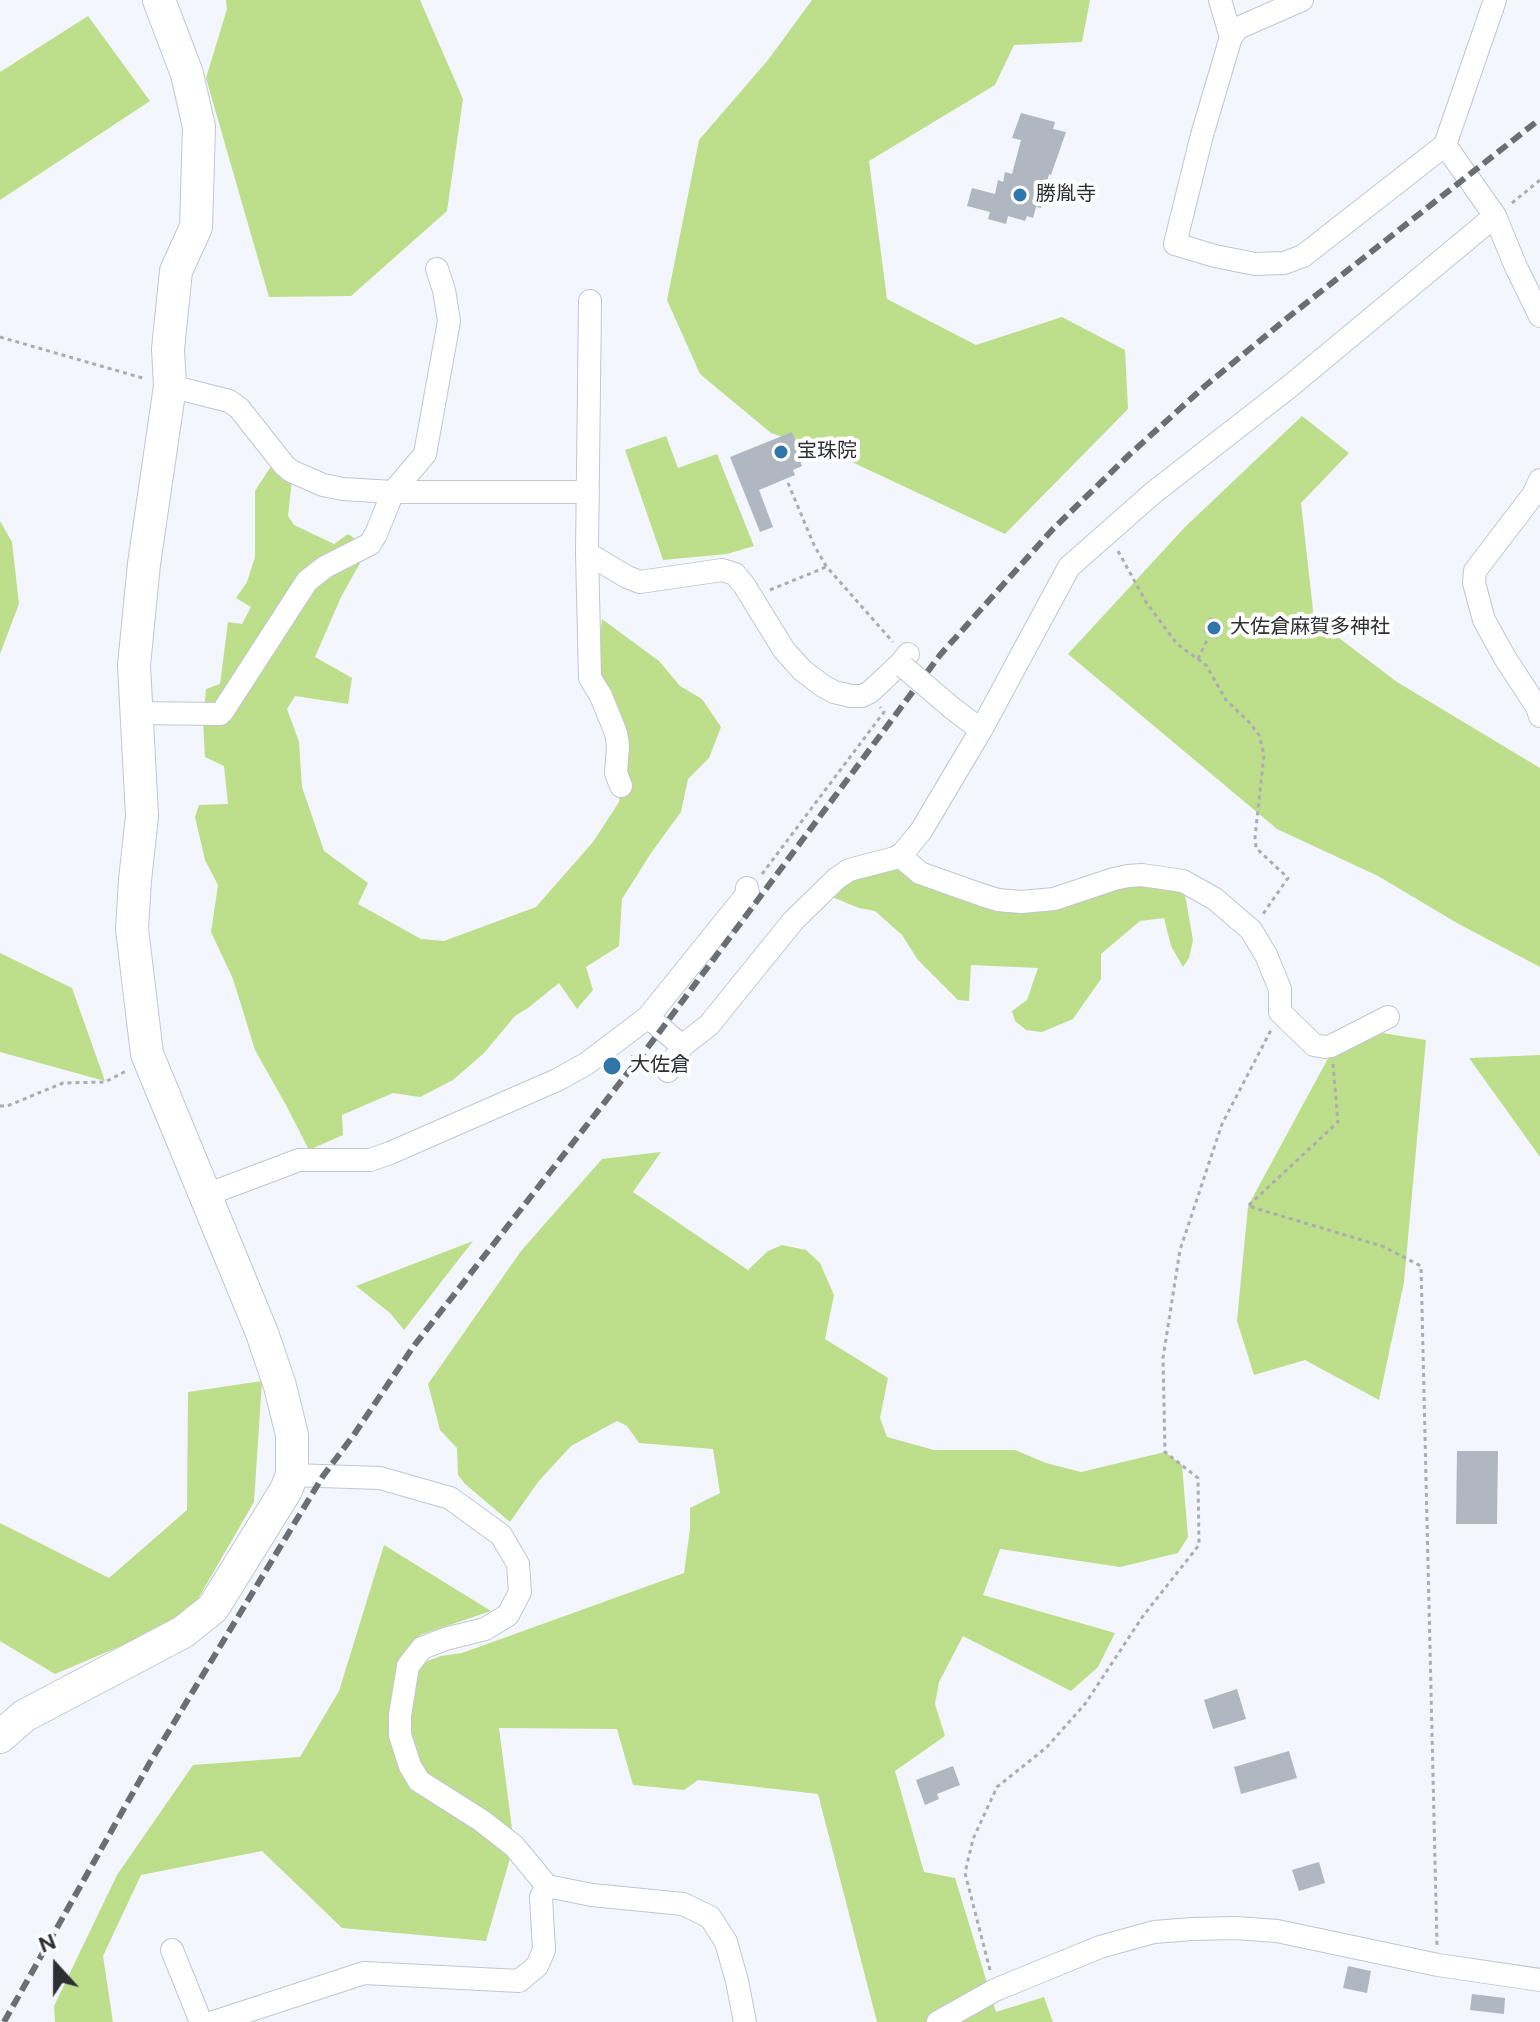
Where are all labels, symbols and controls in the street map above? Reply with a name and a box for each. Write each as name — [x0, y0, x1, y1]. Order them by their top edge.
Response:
place label: 勝胤寺 — [1036, 183, 1096, 207]
marker: 勝胤寺 — [1011, 186, 1029, 204]
place label: 宝珠院 — [797, 440, 857, 464]
marker: 宝珠院 — [772, 443, 790, 461]
place label: 大佐倉麻賀多神社 — [1230, 616, 1390, 640]
marker: 大佐倉麻賀多神社 — [1205, 619, 1223, 637]
place label: 大佐倉 — [630, 1054, 690, 1078]
marker: 大佐倉 — [601, 1055, 623, 1077]
north arrow — [16, 1926, 96, 2006]
text: N — [35, 1927, 60, 1960]

